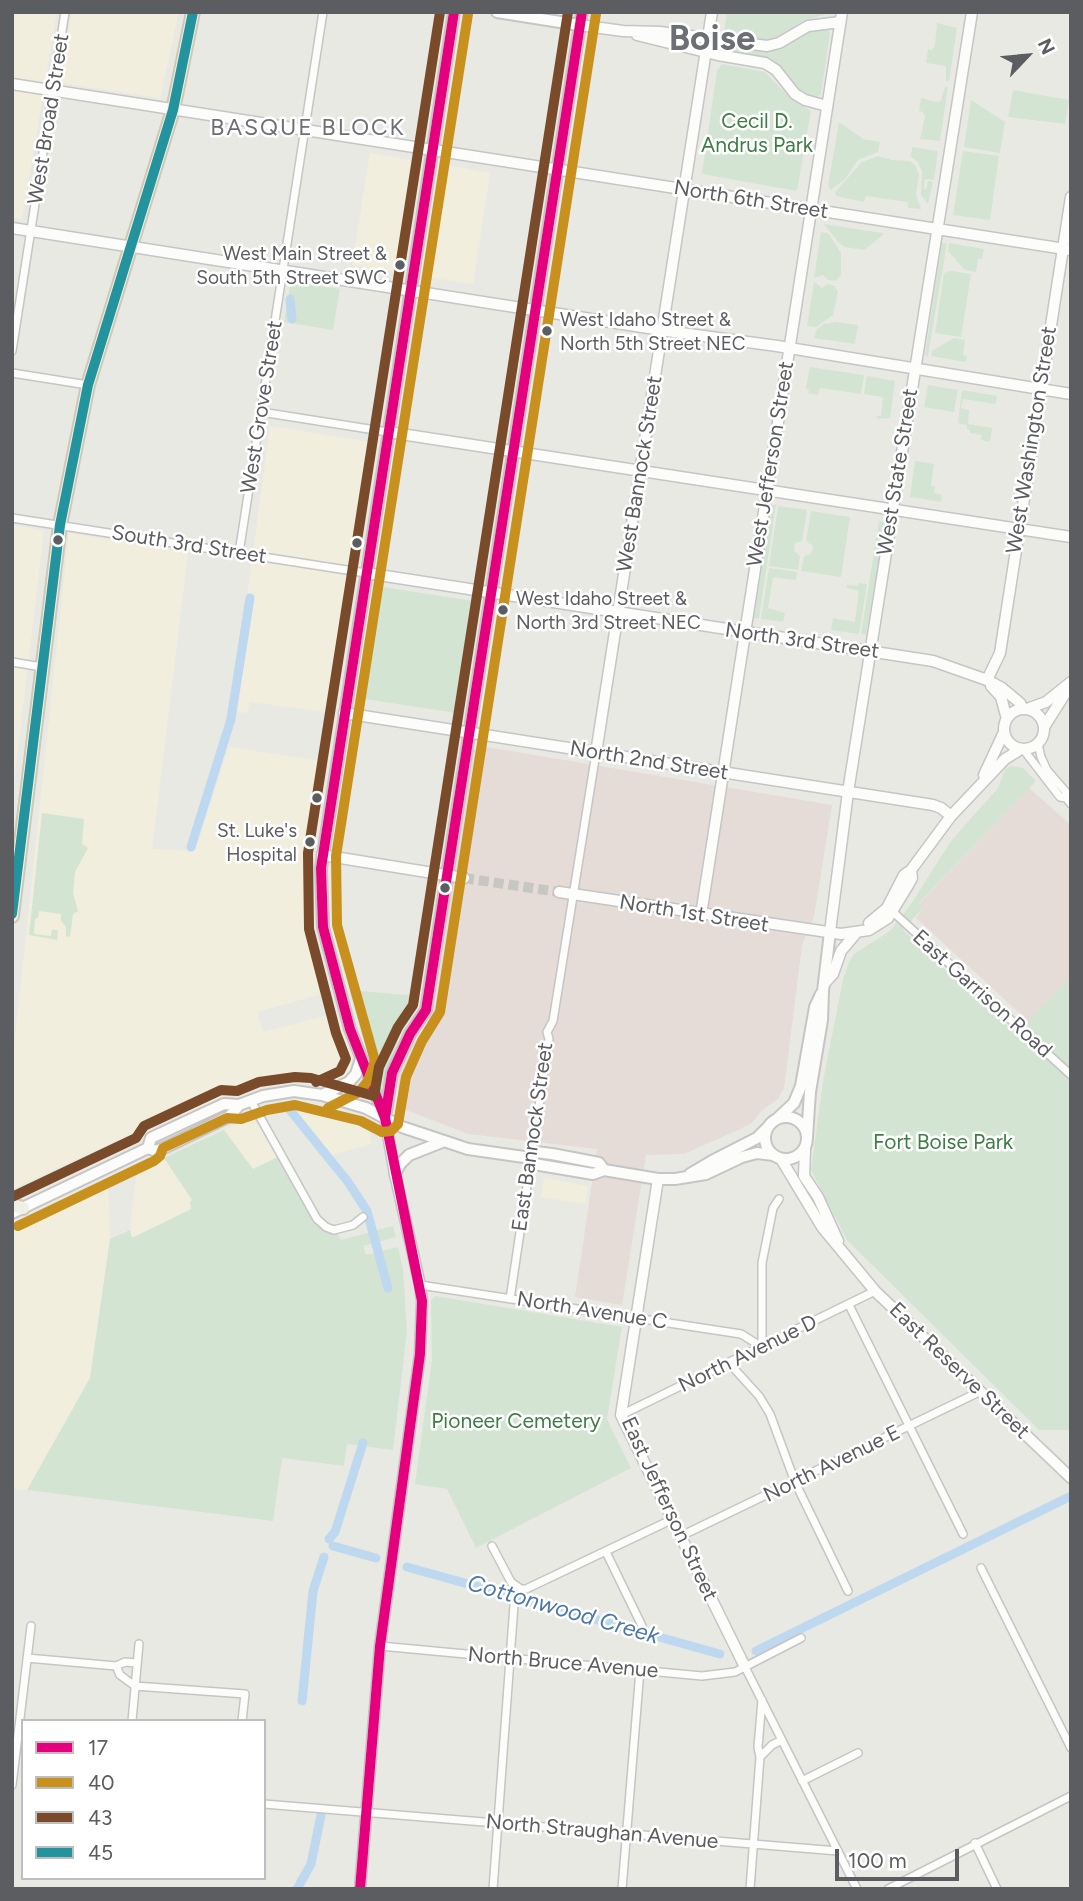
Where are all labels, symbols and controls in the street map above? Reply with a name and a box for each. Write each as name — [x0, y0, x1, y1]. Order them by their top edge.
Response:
district label: Boise — [669, 19, 755, 61]
north arrow — [992, 21, 1062, 91]
street label: West Broad Street — [23, 32, 75, 206]
text: N — [1033, 35, 1060, 58]
park label: Cecil D. Andrus Park — [701, 109, 813, 159]
district label: BASQUE BLOCK — [212, 114, 404, 142]
street label: North 6th Street — [672, 175, 830, 225]
place label: West Main Street & South 5th Street SWC — [196, 243, 387, 287]
marker: West Main Street & South 5th Street SWC — [393, 258, 407, 272]
place label: West Idaho Street & North 5th Street NEC — [560, 309, 746, 353]
street label: West Grove Street — [236, 319, 288, 495]
marker: West Idaho Street & North 5th Street NEC — [540, 324, 554, 338]
street label: West Washington Street — [1002, 324, 1062, 556]
street label: West Jefferson Street — [742, 359, 800, 569]
street label: West Bannock Street — [612, 374, 668, 574]
street label: West State Street — [872, 387, 924, 557]
street label: South 3rd Street — [110, 520, 268, 570]
unlabelled marker — [51, 533, 65, 547]
unlabelled marker — [350, 536, 364, 550]
place label: West Idaho Street & North 3rd Street NEC — [516, 588, 701, 632]
marker: West Idaho Street & North 3rd Street NEC — [496, 603, 510, 617]
street label: North 3rd Street — [723, 618, 881, 664]
street label: North 2nd Street — [568, 736, 730, 786]
unlabelled marker — [310, 791, 324, 805]
place label: St. Luke's Hospital — [217, 820, 297, 864]
marker: St. Luke's Hospital — [303, 835, 317, 849]
unlabelled marker — [438, 881, 452, 895]
street label: North 1st Street — [618, 890, 770, 938]
street label: East Garrison Road — [907, 925, 1057, 1063]
street label: East Bannock Street — [507, 1041, 559, 1233]
park label: Fort Boise Park — [873, 1130, 1013, 1156]
street label: North Avenue C — [515, 1287, 669, 1335]
street label: East Reserve Street — [884, 1298, 1034, 1444]
street label: North Avenue D — [675, 1310, 821, 1398]
park label: Pioneer Cemetery — [431, 1409, 601, 1435]
street label: East Jefferson Street — [615, 1413, 723, 1605]
street label: North Avenue E — [760, 1420, 904, 1508]
water label: Cottonwood Creek — [464, 1569, 662, 1651]
street label: North Bruce Avenue — [467, 1642, 659, 1684]
legend — [21, 1719, 266, 1880]
text: 17 — [88, 1735, 108, 1760]
text: 40 — [88, 1770, 115, 1795]
text: 43 — [88, 1805, 112, 1830]
street label: North Straughan Avenue — [485, 1809, 719, 1855]
scale bar — [838, 1834, 962, 1878]
text: 45 — [88, 1840, 113, 1865]
text: 100 m — [848, 1848, 907, 1873]

